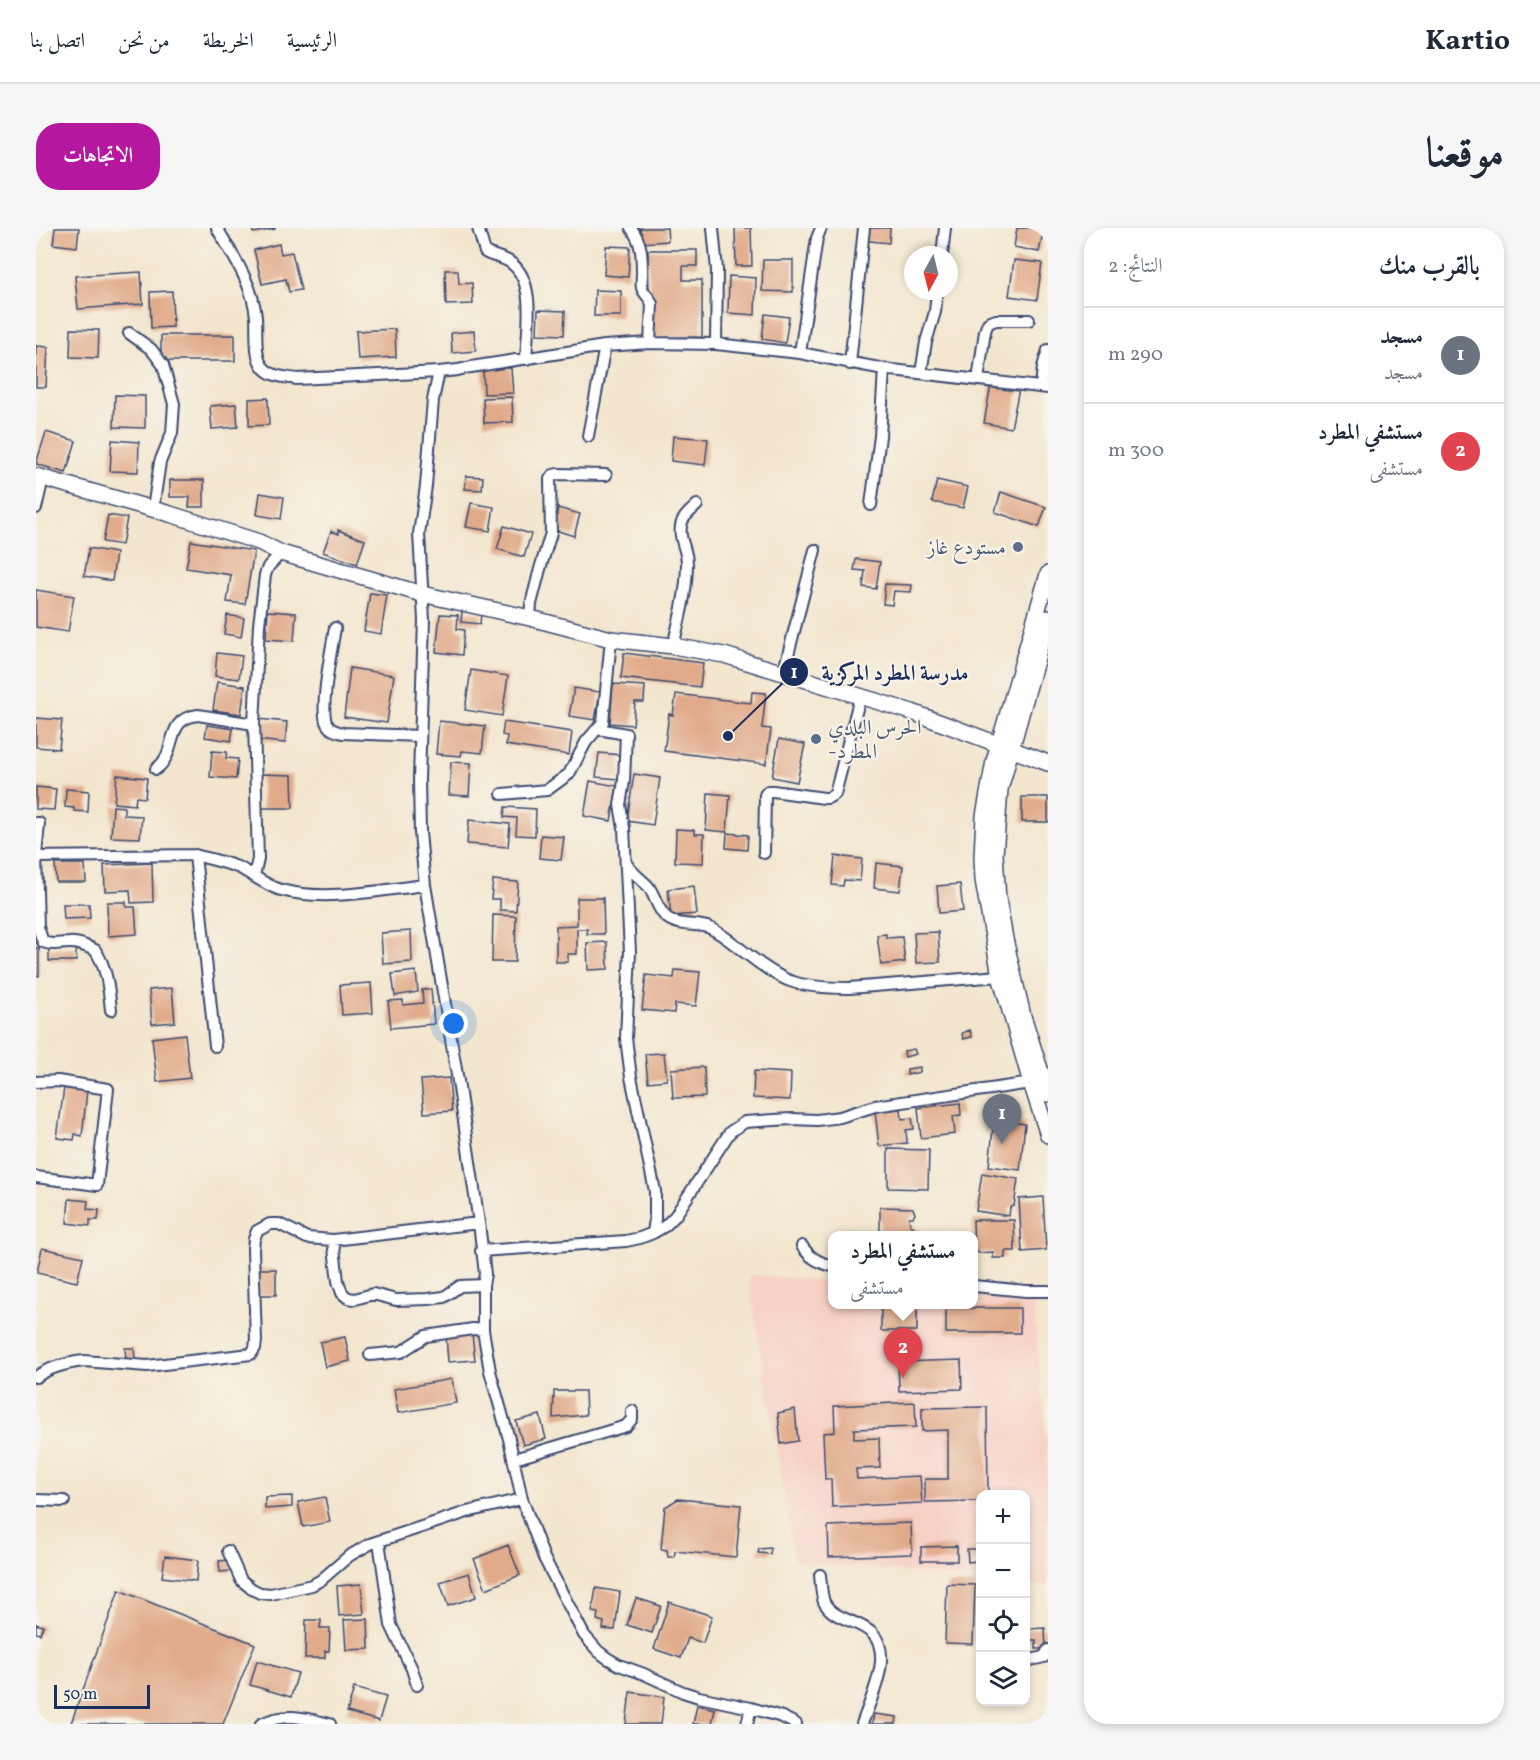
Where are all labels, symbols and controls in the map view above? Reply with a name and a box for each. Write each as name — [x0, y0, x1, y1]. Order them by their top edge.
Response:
text: Kartio — [1425, 22, 1510, 61]
text: اتصل بنا — [30, 27, 85, 56]
text: من نحن — [118, 27, 170, 56]
text: الخريطة — [203, 27, 254, 56]
text: الرئيسية — [287, 27, 337, 56]
button: الاتجاهات — [36, 123, 160, 190]
text: موقعنا — [1426, 126, 1504, 185]
north arrow — [904, 246, 958, 300]
text: بالقرب منك — [1379, 249, 1480, 285]
text: النتائج: 2 — [1108, 253, 1163, 281]
text: مسجد — [1380, 322, 1423, 353]
text: 290 m — [1108, 341, 1163, 369]
text: 1 — [1456, 341, 1465, 369]
text: مسجد — [1384, 360, 1423, 388]
text: مستشفي المطرد — [1318, 418, 1423, 449]
text: 300 m — [1108, 437, 1164, 465]
text: 2 — [1455, 437, 1466, 465]
text: مستشفى — [1370, 456, 1423, 484]
place label: مستودع غاز — [925, 534, 1006, 565]
marker: مستودع غاز — [1011, 540, 1025, 554]
callout: مدرسة المطرد المركزية — [779, 652, 980, 692]
text: مدرسة المطرد المركزية — [822, 659, 968, 690]
text: 1 — [790, 661, 798, 686]
place label: الحرس البلدي -المطرد — [828, 714, 922, 767]
marker: الحرس البلدي -المطرد — [809, 732, 823, 746]
your location — [439, 1009, 468, 1038]
pin: 1 — [982, 1094, 1022, 1144]
popup — [828, 1231, 978, 1309]
text: مستشفي المطرد — [850, 1237, 956, 1268]
text: مستشفى — [850, 1275, 904, 1303]
pin: 2 — [884, 1328, 922, 1378]
map controls — [976, 1490, 1030, 1706]
button: + — [976, 1490, 1030, 1544]
button: − — [976, 1544, 1030, 1598]
button: locate — [976, 1598, 1030, 1652]
button: layers — [976, 1652, 1030, 1706]
scale bar — [54, 1682, 150, 1710]
text: 50 m — [63, 1684, 97, 1706]

